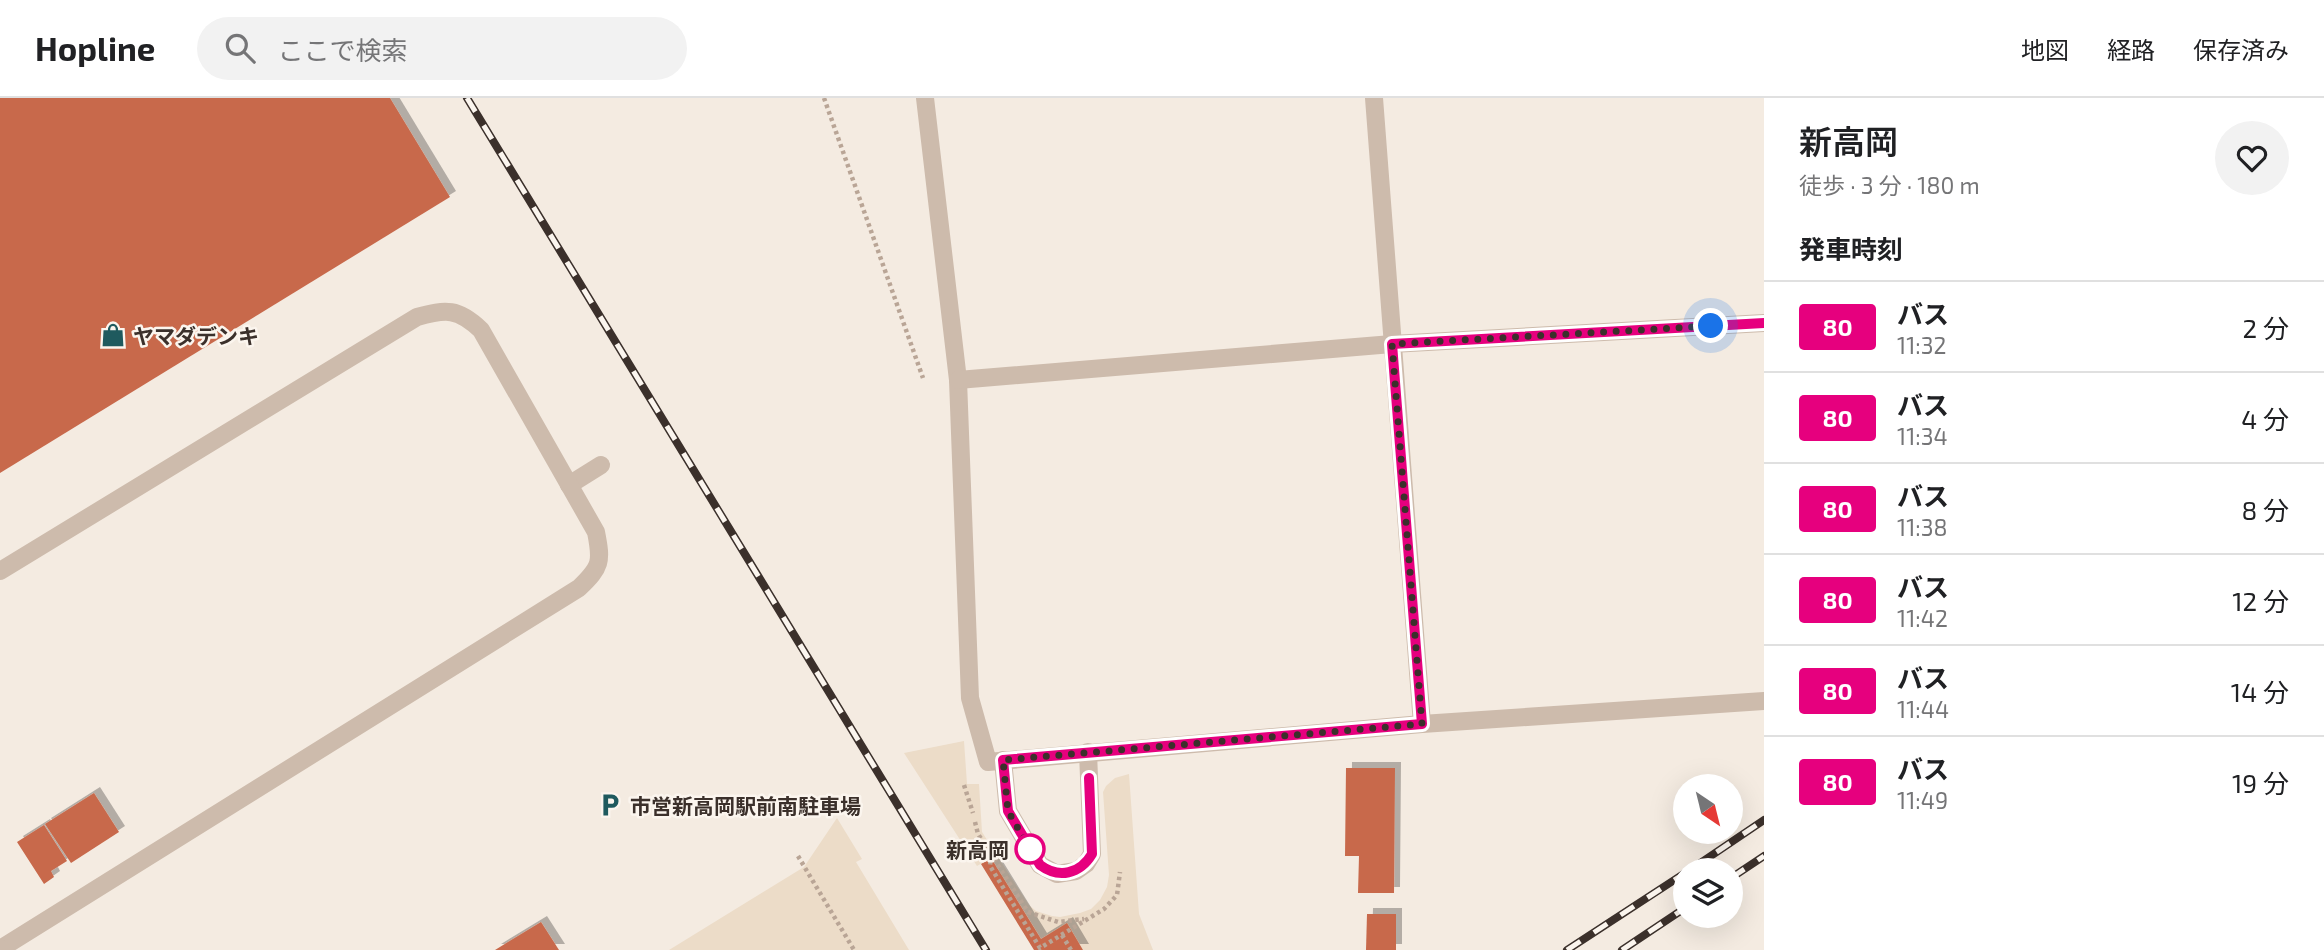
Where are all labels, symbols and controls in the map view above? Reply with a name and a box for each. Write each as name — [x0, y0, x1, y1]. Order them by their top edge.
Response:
search box — [197, 17, 687, 80]
text: Hopline — [35, 28, 155, 68]
icon: search — [221, 29, 259, 67]
text: ここで検索 — [277, 34, 407, 65]
text: 地図 — [2021, 35, 2069, 64]
text: 経路 — [2107, 35, 2155, 64]
text: 保存済み — [2193, 35, 2289, 64]
text: 新高岡 — [1799, 121, 1898, 161]
button: heart — [2215, 121, 2289, 195]
text: 徒歩 · 3 分 · 180 m — [1799, 171, 1980, 199]
text: 発車時刻 — [1799, 233, 1903, 264]
text: バス — [1897, 298, 1949, 329]
your location — [1693, 308, 1728, 343]
text: 80 — [1822, 312, 1853, 341]
text: 2 分 — [2243, 312, 2289, 343]
shop icon: ヤマダデンキ — [99, 321, 127, 349]
place label: ヤマダデンキ — [133, 323, 259, 348]
text: 11:32 — [1897, 331, 1946, 359]
text: バス — [1897, 389, 1949, 420]
text: 80 — [1822, 403, 1853, 432]
text: 4 分 — [2241, 403, 2289, 434]
text: 11:34 — [1897, 422, 1948, 450]
text: バス — [1897, 480, 1949, 511]
text: 80 — [1822, 494, 1853, 523]
text: 8 分 — [2241, 494, 2289, 525]
text: 11:38 — [1897, 513, 1948, 541]
text: バス — [1897, 571, 1949, 602]
text: 80 — [1822, 585, 1853, 614]
text: 12 分 — [2232, 585, 2289, 616]
text: 11:42 — [1897, 604, 1948, 632]
text: バス — [1897, 662, 1949, 693]
text: 80 — [1822, 676, 1853, 705]
text: 14 分 — [2231, 676, 2289, 707]
text: 11:44 — [1897, 695, 1949, 723]
text: バス — [1897, 753, 1949, 784]
text: 80 — [1822, 767, 1853, 796]
text: 19 分 — [2232, 767, 2289, 798]
north arrow — [1673, 774, 1743, 844]
map controls — [1673, 774, 1743, 928]
text: 11:49 — [1897, 786, 1948, 814]
parking icon: 市営新高岡駅前南駐車場 — [596, 791, 624, 819]
place label: 市営新高岡駅前南駐車場 — [630, 793, 861, 818]
marker: 新高岡 — [1015, 834, 1045, 864]
place label: 新高岡 — [946, 837, 1009, 862]
button: layers — [1673, 858, 1743, 928]

